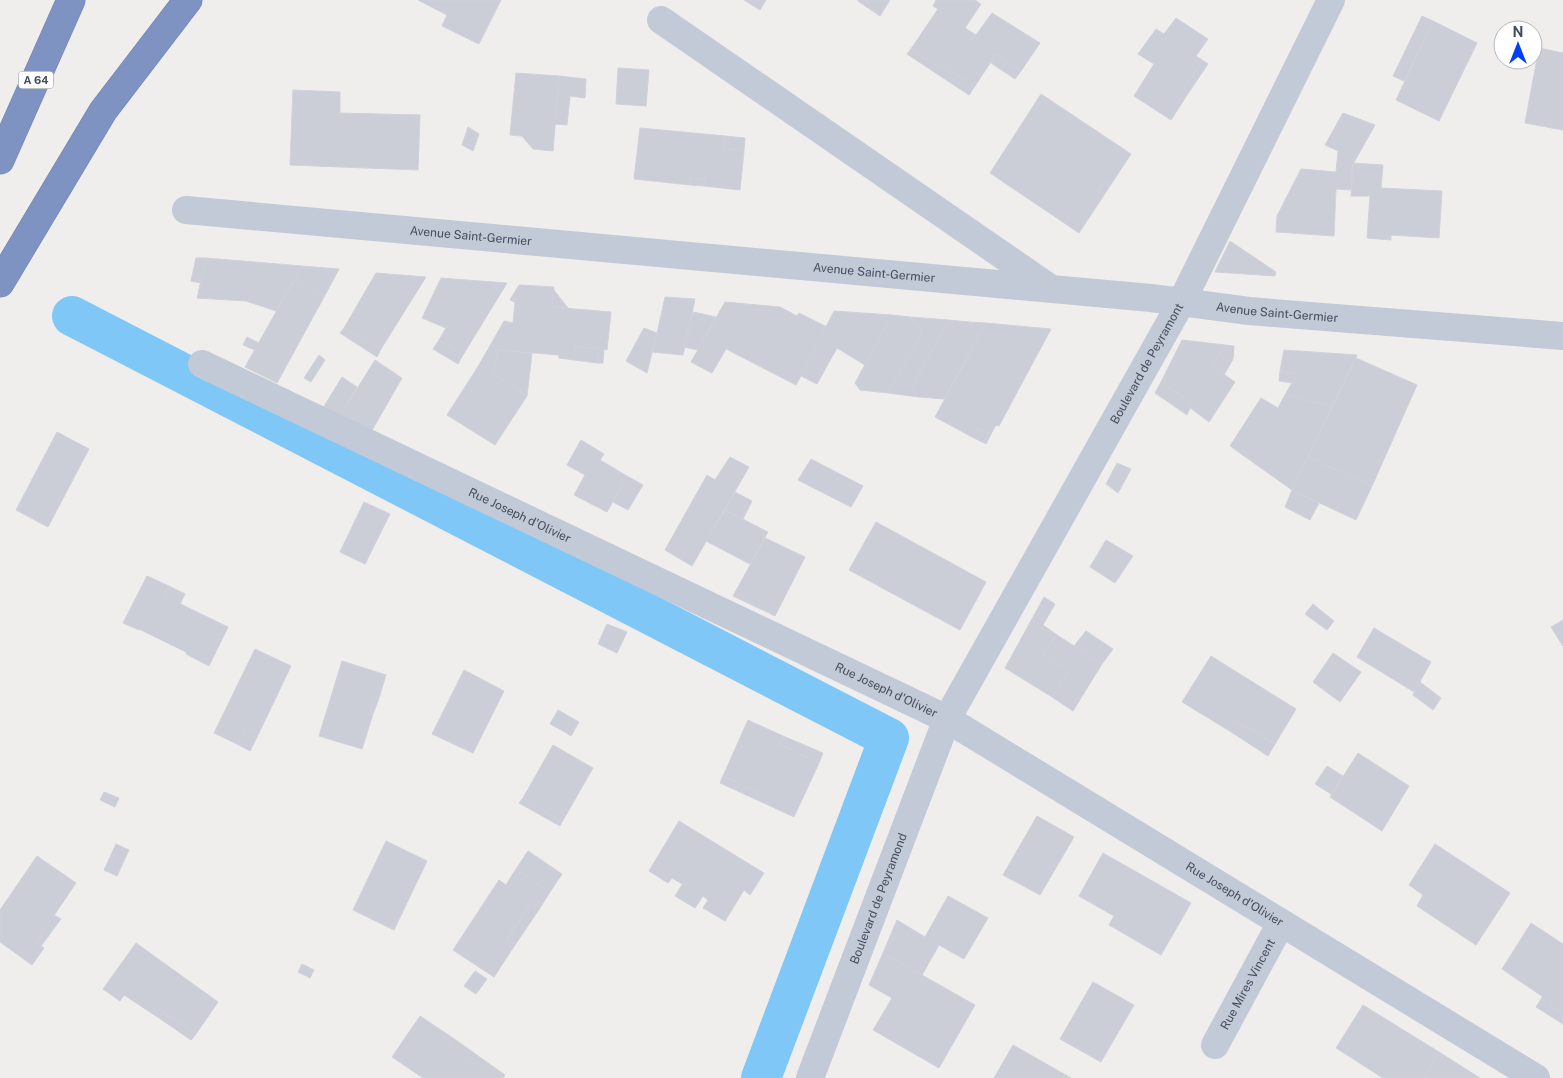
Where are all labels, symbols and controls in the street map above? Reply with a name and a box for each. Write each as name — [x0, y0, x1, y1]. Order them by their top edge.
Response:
north arrow — [1493, 20, 1543, 70]
text: N — [1513, 24, 1523, 40]
road number: A 64 — [18, 72, 54, 88]
street label: Avenue Saint-Germier — [409, 223, 533, 249]
street label: Avenue Saint-Germier — [812, 260, 936, 285]
street label: Boulevard de Peyramont — [1107, 300, 1186, 426]
street label: Avenue Saint-Germier — [1215, 300, 1339, 325]
street label: Rue Joseph d'Olivier — [466, 485, 573, 546]
street label: Rue Joseph d'Olivier — [833, 660, 940, 721]
street label: Boulevard de Peyramond — [847, 831, 910, 966]
street label: Rue Joseph d'Olivier — [1183, 859, 1286, 929]
street label: Rue Mires Vincent — [1218, 936, 1278, 1032]

